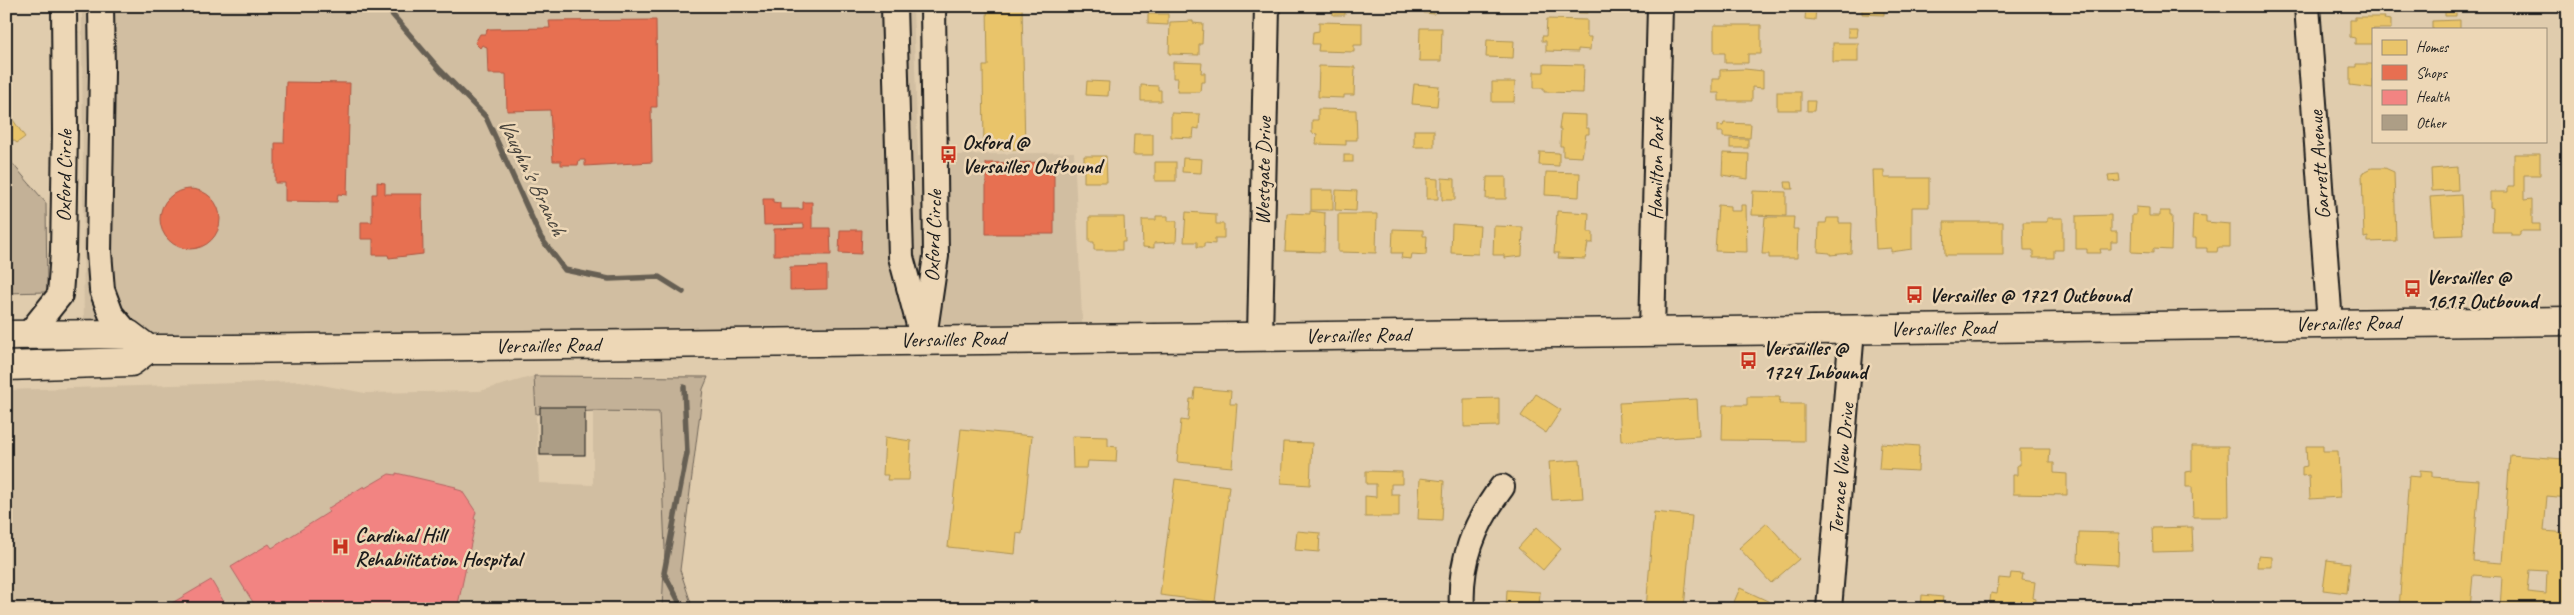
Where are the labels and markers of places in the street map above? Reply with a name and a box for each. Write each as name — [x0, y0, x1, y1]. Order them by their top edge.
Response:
place label: Oxford @ Versailles Outbound — [962, 129, 1105, 179]
bus stop icon: Oxford @ Versailles Outbound — [938, 144, 958, 164]
place label: Versailles @ 1617 Outbound — [2426, 264, 2541, 314]
bus stop icon: Versailles @ 1617 Outbound — [2402, 279, 2422, 299]
place label: Versailles @ 1721 Outbound — [1929, 282, 2133, 308]
bus stop icon: Versailles @ 1721 Outbound — [1905, 285, 1925, 305]
place label: Versailles @ 1724 Inbound — [1763, 335, 1870, 385]
bus stop icon: Versailles @ 1724 Inbound — [1739, 350, 1759, 370]
place label: Cardinal Hill Rehabilitation Hospital — [355, 522, 525, 572]
hospital icon: Cardinal Hill Rehabilitation Hospital — [331, 537, 351, 557]

